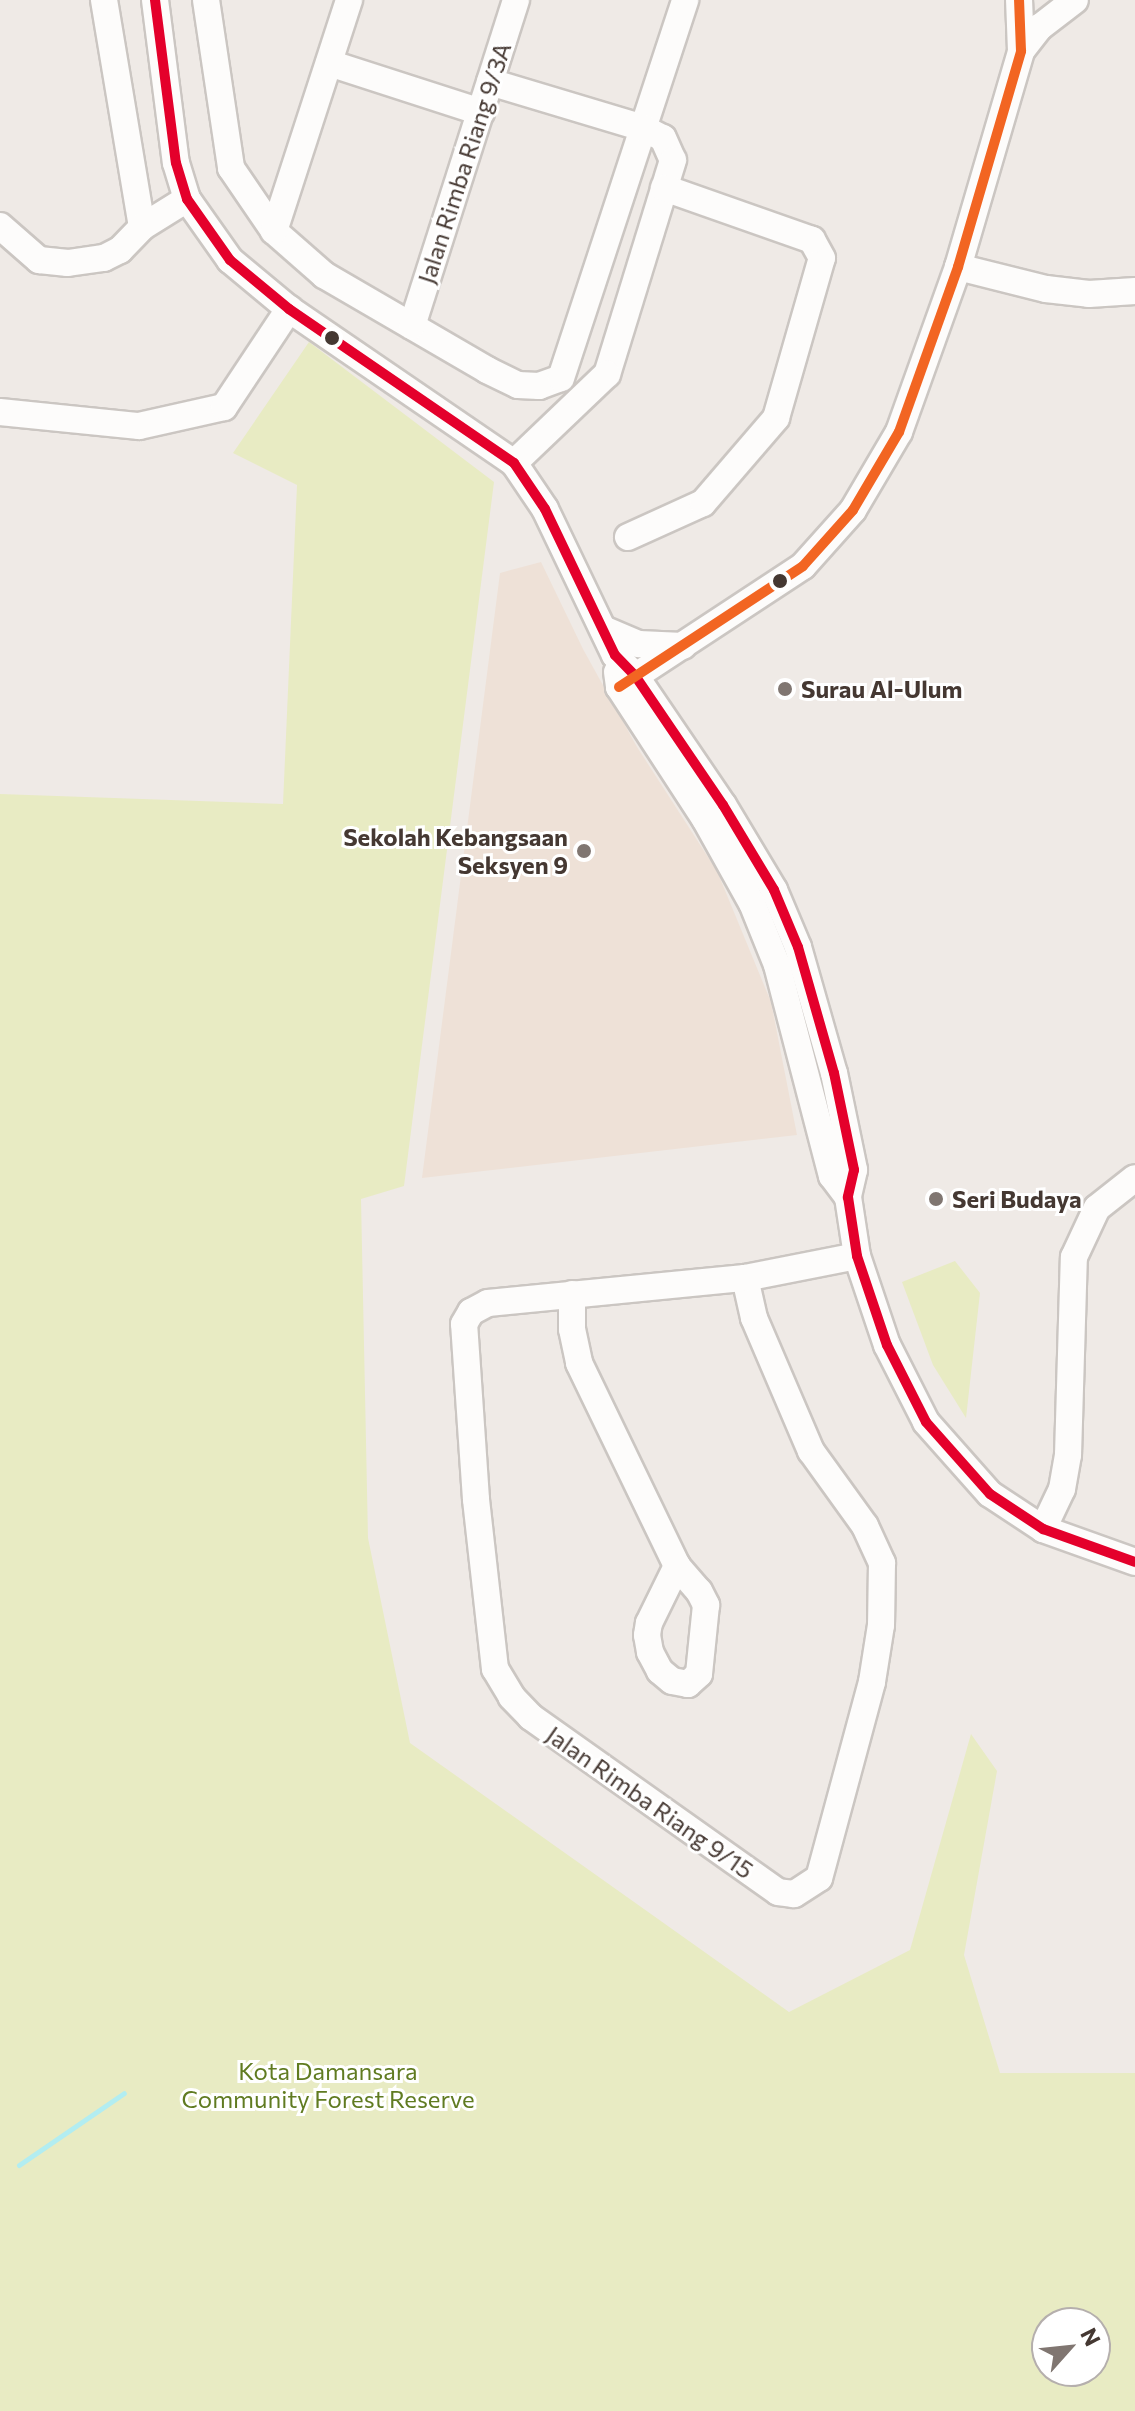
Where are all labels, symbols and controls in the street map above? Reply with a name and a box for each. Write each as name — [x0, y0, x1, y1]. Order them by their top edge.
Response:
street label: Jalan Rimba Riang 9/3A — [411, 39, 517, 287]
unlabelled marker — [324, 330, 340, 346]
unlabelled marker — [772, 573, 788, 589]
place label: Surau Al-Ulum — [801, 675, 962, 703]
marker: Surau Al-Ulum — [776, 680, 794, 698]
place label: Sekolah Kebangsaan Seksyen 9 — [343, 823, 568, 879]
marker: Sekolah Kebangsaan Seksyen 9 — [575, 842, 593, 860]
place label: Seri Budaya — [952, 1185, 1082, 1213]
marker: Seri Budaya — [927, 1190, 945, 1208]
street label: Jalan Rimba Riang 9/15 — [541, 1720, 759, 1884]
park label: Kota Damansara Community Forest Reserve — [181, 2057, 475, 2113]
north arrow — [1031, 2307, 1111, 2387]
text: N — [1075, 2323, 1107, 2350]

